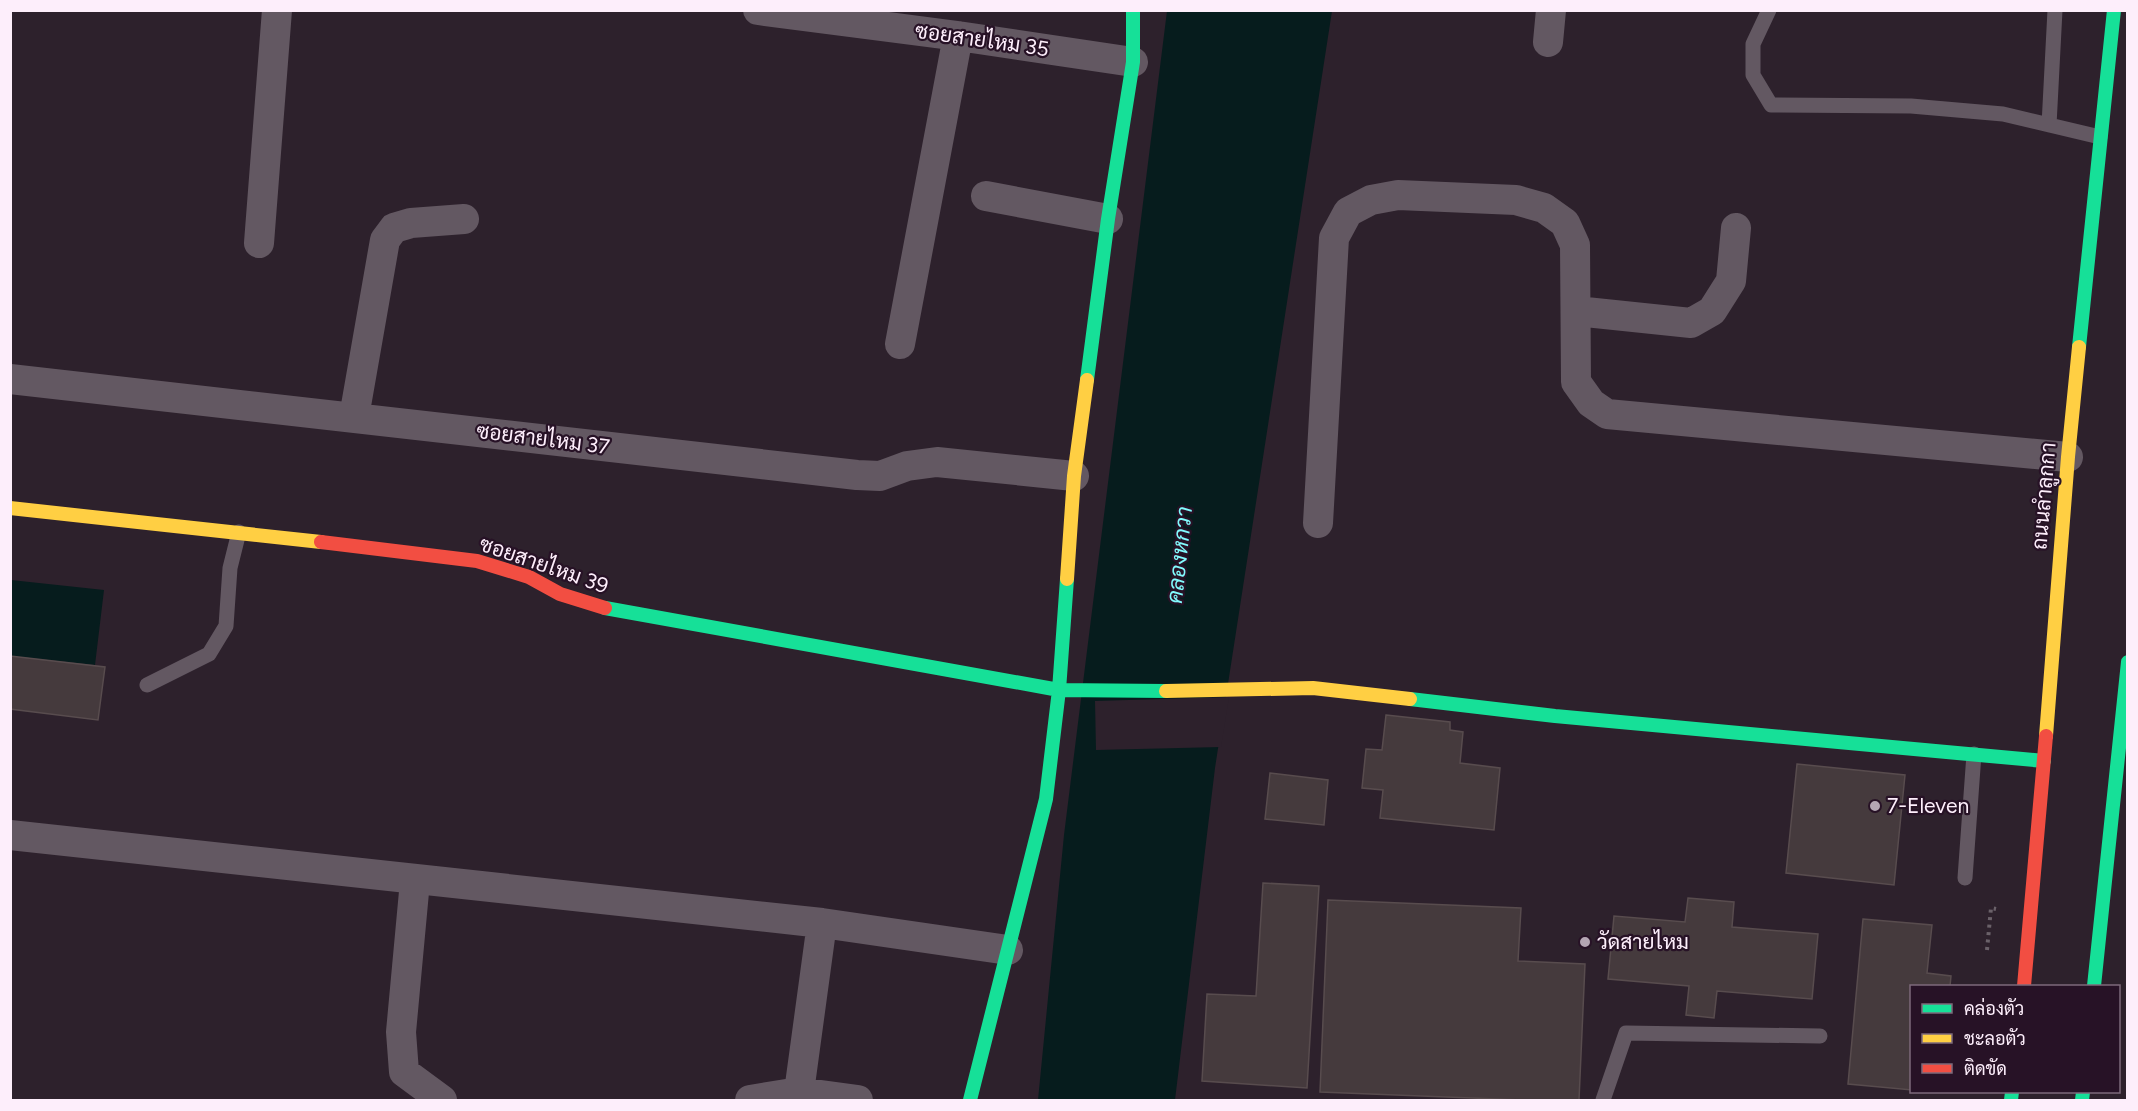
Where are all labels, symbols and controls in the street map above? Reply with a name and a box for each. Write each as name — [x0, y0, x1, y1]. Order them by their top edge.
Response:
street label: ซอยสายไหม 35 — [914, 18, 1051, 61]
street label: ซอยสายไหม 37 — [475, 418, 611, 459]
street label: ถนนลำลูกกา — [2026, 441, 2064, 551]
water label: คลองหกวา — [1161, 505, 1198, 605]
street label: ซอยสายไหม 39 — [476, 531, 612, 598]
place label: 7-Eleven — [1887, 793, 1969, 818]
marker: 7-Eleven — [1868, 799, 1882, 813]
place label: วัดสายไหม — [1597, 929, 1689, 954]
marker: วัดสายไหม — [1578, 935, 1592, 949]
legend — [1910, 985, 2120, 1093]
text: คล่องตัว — [1964, 997, 2024, 1020]
text: ชะลอตัว — [1964, 1028, 2026, 1050]
text: ติดขัด — [1964, 1058, 2007, 1080]

